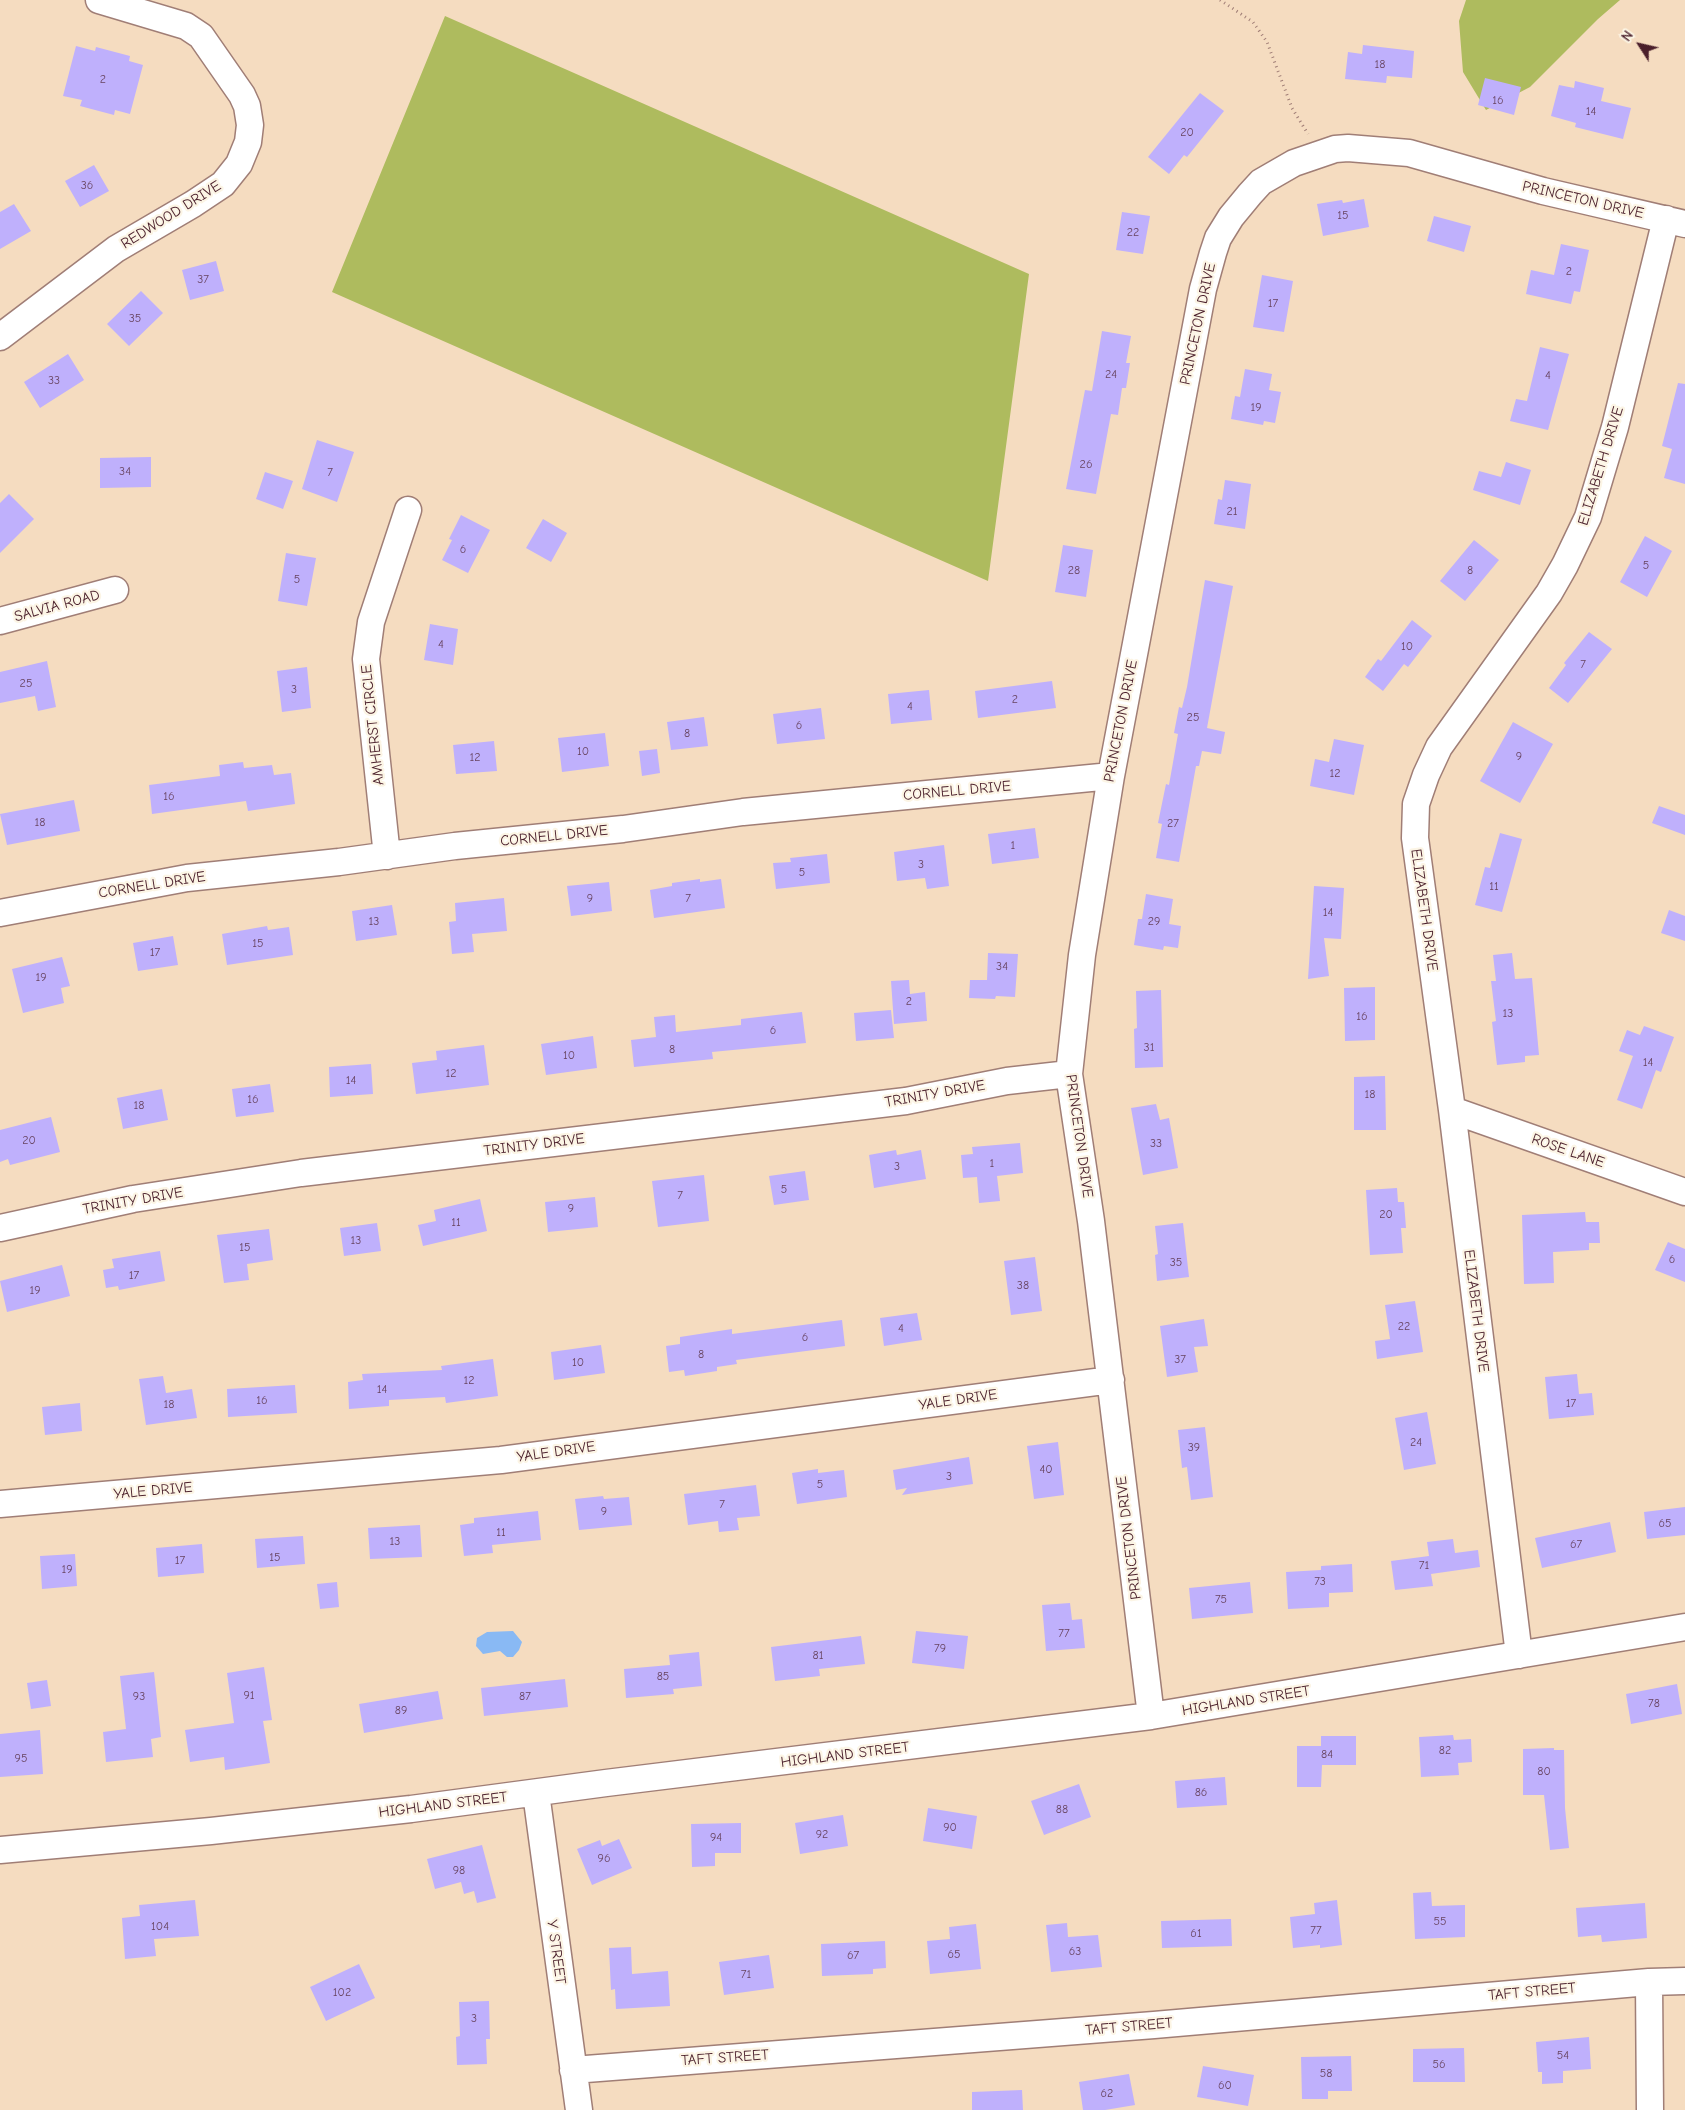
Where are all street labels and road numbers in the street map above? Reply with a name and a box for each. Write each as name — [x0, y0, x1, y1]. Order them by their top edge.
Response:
street label: REDWOOD DRIVE — [118, 177, 224, 253]
street label: PRINCETON DRIVE — [1520, 177, 1646, 223]
street label: PRINCETON DRIVE — [1176, 261, 1220, 387]
street label: ELIZABETH DRIVE — [1574, 404, 1628, 528]
street label: SALVIA ROAD — [12, 586, 102, 626]
street label: PRINCETON DRIVE — [1100, 658, 1142, 784]
street label: AMHERST CIRCLE — [358, 664, 388, 786]
street label: CORNELL DRIVE — [902, 777, 1012, 805]
street label: CORNELL DRIVE — [499, 821, 609, 851]
street label: ELIZABETH DRIVE — [1407, 848, 1441, 972]
street label: CORNELL DRIVE — [97, 868, 207, 902]
street label: PRINCETON DRIVE — [1061, 1073, 1097, 1199]
street label: TRINITY DRIVE — [883, 1076, 987, 1112]
street label: TRINITY DRIVE — [483, 1130, 585, 1160]
street label: ROSE LANE — [1529, 1130, 1607, 1172]
street label: TRINITY DRIVE — [81, 1183, 185, 1219]
street label: ELIZABETH DRIVE — [1460, 1249, 1492, 1373]
street label: YALE DRIVE — [918, 1386, 998, 1414]
street label: YALE DRIVE — [516, 1438, 596, 1466]
street label: PRINCETON DRIVE — [1112, 1475, 1146, 1601]
street label: YALE DRIVE — [113, 1479, 193, 1503]
street label: HIGHLAND STREET — [1181, 1682, 1311, 1720]
street label: HIGHLAND STREET — [780, 1738, 910, 1772]
street label: HIGHLAND STREET — [378, 1788, 508, 1822]
street label: Y STREET — [543, 1919, 569, 1985]
street label: TAFT STREET — [1488, 1979, 1576, 2005]
street label: TAFT STREET — [1085, 2014, 1173, 2040]
street label: TAFT STREET — [681, 2046, 769, 2070]

